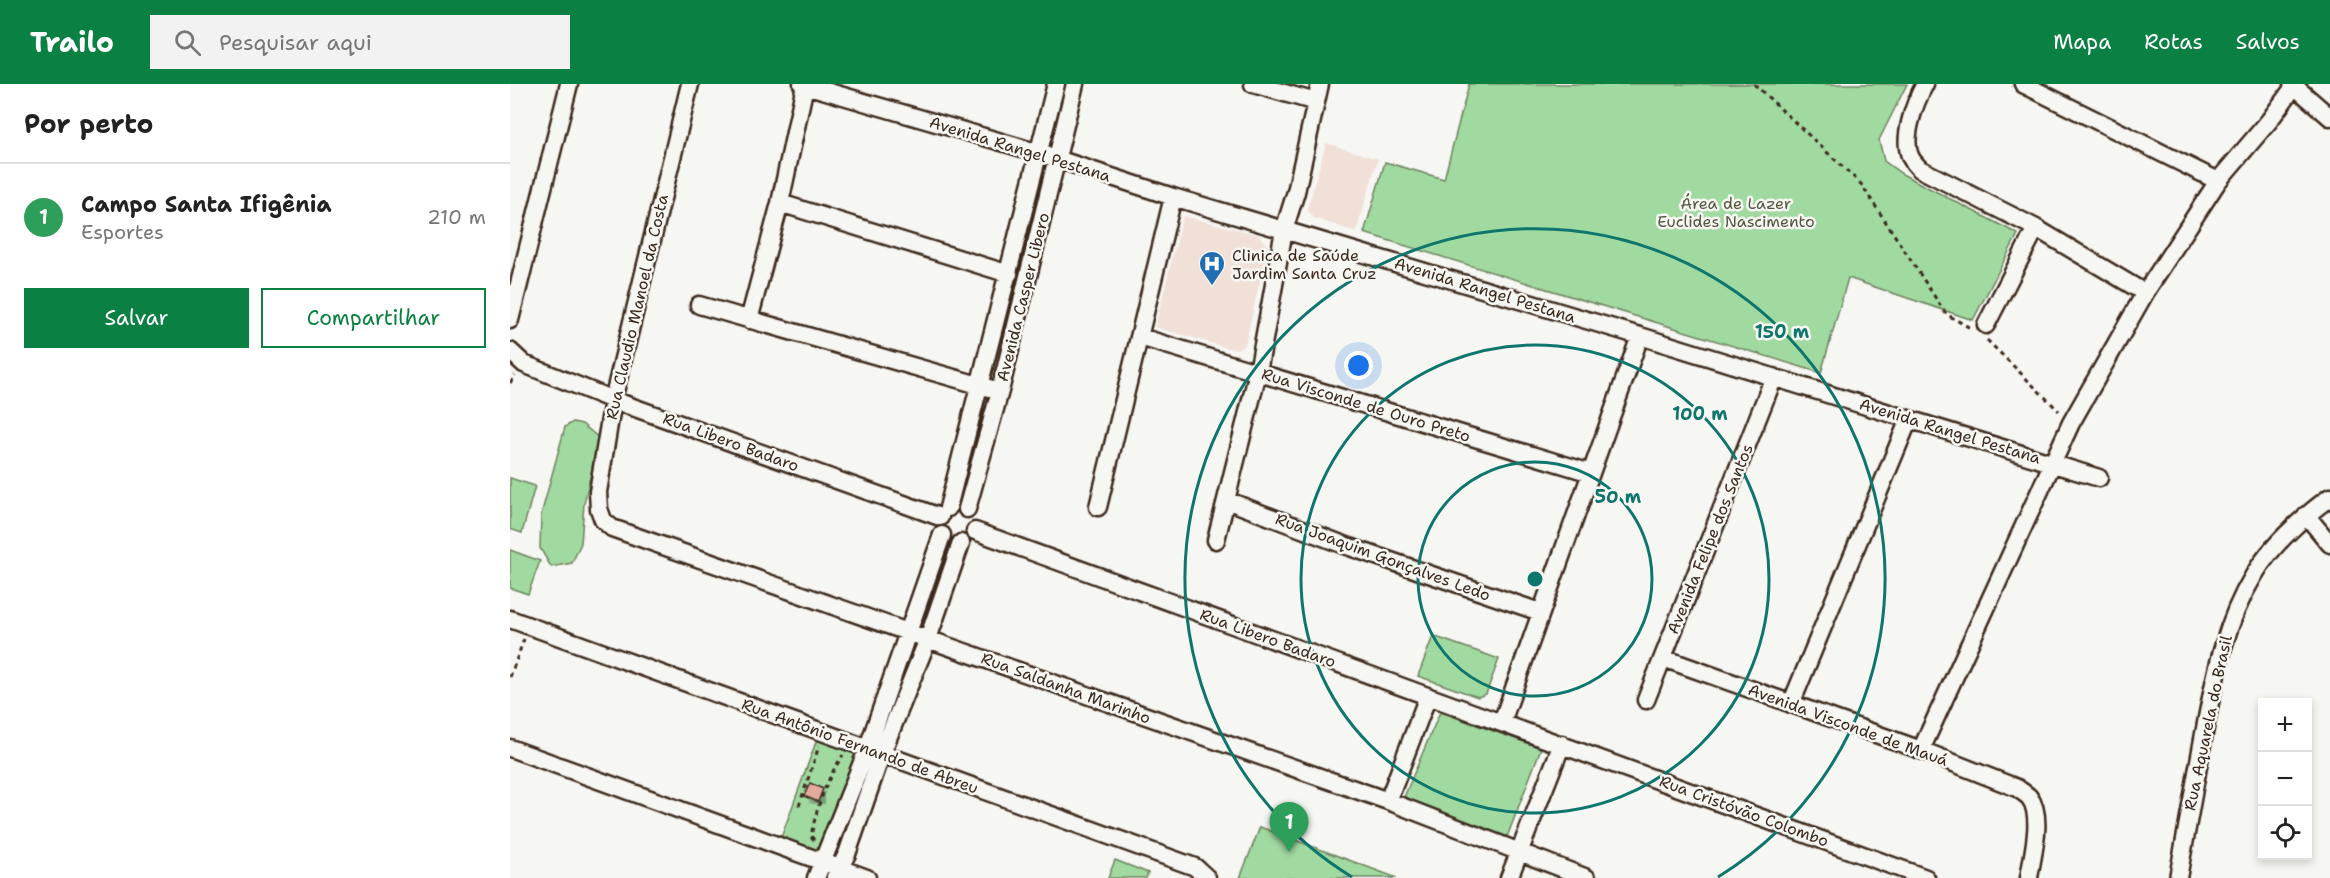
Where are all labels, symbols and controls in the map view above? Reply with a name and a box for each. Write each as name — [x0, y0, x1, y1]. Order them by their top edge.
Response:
search box — [150, 15, 570, 69]
text: Trailo — [30, 23, 114, 61]
icon: search — [171, 26, 204, 59]
text: Pesquisar aqui — [219, 28, 372, 57]
text: Mapa — [2053, 28, 2111, 56]
text: Rotas — [2144, 28, 2203, 56]
text: Salvos — [2236, 28, 2300, 56]
text: Por perto — [24, 106, 153, 141]
street label: Avenida Rangel Pestana — [927, 111, 1113, 187]
text: Campo Santa Ifigênia — [81, 190, 331, 219]
street label: Rua Claudio Manoel da Costa — [601, 192, 673, 422]
park label: Área de Lazer Euclides Nascimento — [1657, 193, 1815, 232]
text: 1 — [39, 204, 48, 230]
text: 210 m — [427, 204, 486, 230]
street label: Avenida Casper Libero — [992, 210, 1054, 384]
text: Esportes — [81, 219, 164, 245]
place label: Clinica de Saúde Jardim Santa Cruz — [1232, 245, 1377, 284]
hospital icon: Clinica de Saúde Jardim Santa Cruz — [1197, 249, 1227, 287]
street label: Avenida Rangel Pestana — [1392, 252, 1578, 328]
button: Salvar — [24, 288, 249, 348]
button: Compartilhar — [261, 288, 486, 348]
text: 150 m — [1755, 320, 1810, 344]
your location — [1344, 351, 1373, 380]
street label: Rua Visconde de Ouro Preto — [1259, 363, 1473, 447]
street label: Avenida Rangel Pestana — [1857, 393, 2043, 469]
text: 100 m — [1672, 402, 1728, 426]
street label: Rua Libero Badaro — [660, 408, 802, 476]
street label: Avenida Felipe dos Santos — [1662, 441, 1758, 637]
text: 50 m — [1595, 485, 1642, 509]
street label: Rua Joaquim Gonçalves Ledo — [1273, 508, 1493, 606]
centre of rings — [1525, 569, 1545, 589]
street label: Rua Libero Badaro — [1197, 604, 1339, 672]
street label: Rua Aquarela do Brasil — [2179, 633, 2237, 812]
street label: Rua Saldanha Marinho — [978, 648, 1154, 728]
street label: Avenida Visconde de Mauá — [1745, 679, 1951, 771]
street label: Rua Antônio Fernando de Abreu — [739, 693, 981, 799]
map controls — [2258, 698, 2312, 860]
button: + — [2258, 698, 2312, 752]
button: − — [2258, 752, 2312, 806]
street label: Rua Cristóvão Colombo — [1656, 771, 1832, 851]
pin: 1 — [1270, 802, 1308, 852]
button: locate — [2258, 806, 2312, 860]

